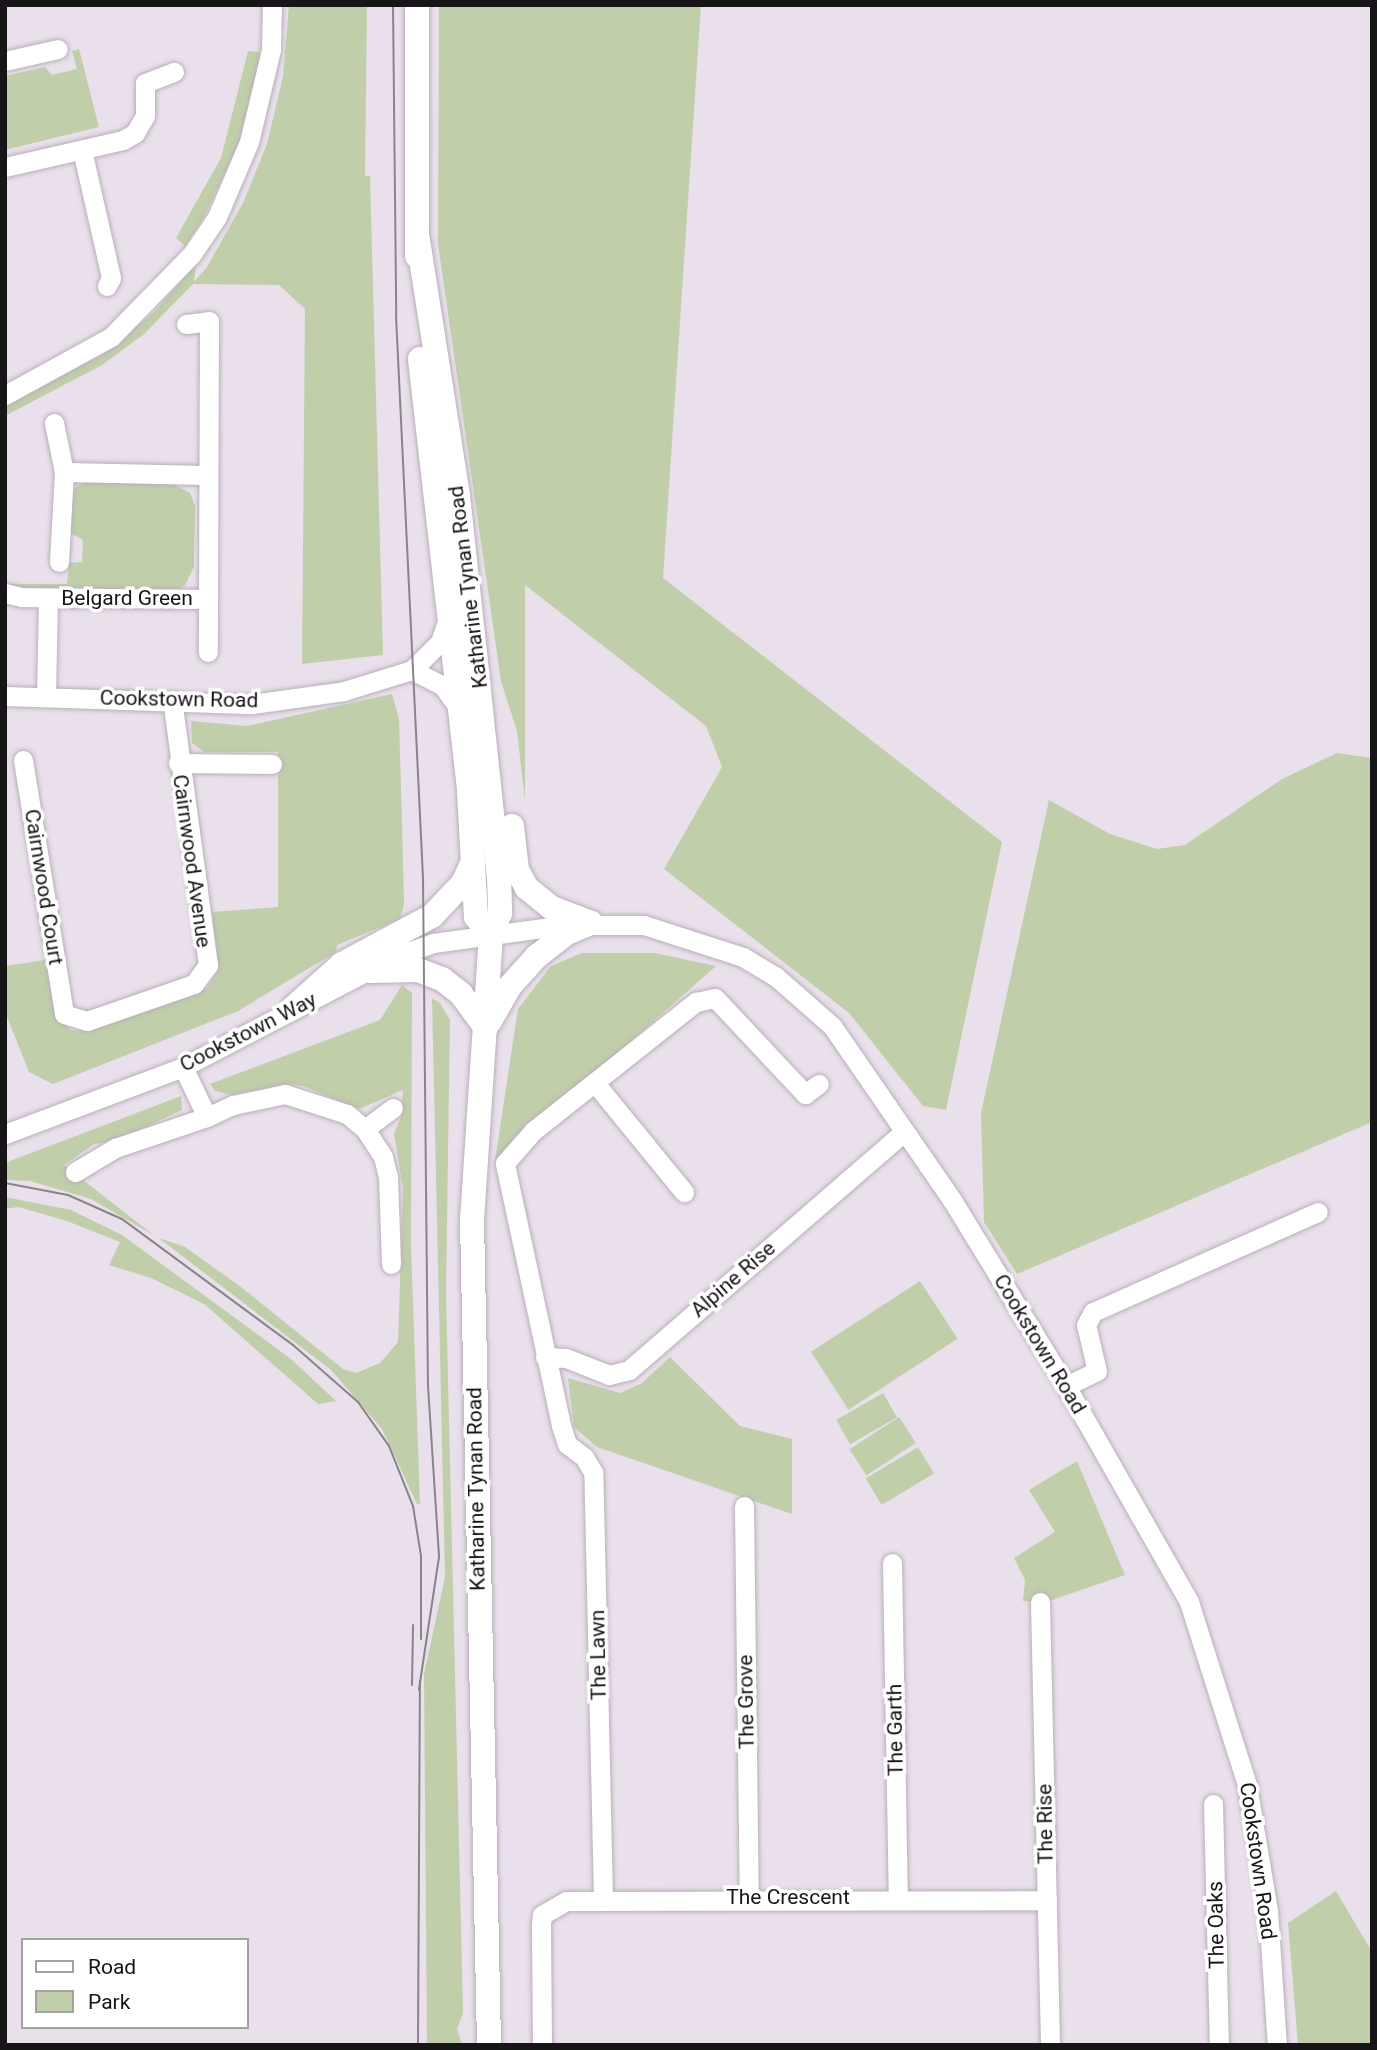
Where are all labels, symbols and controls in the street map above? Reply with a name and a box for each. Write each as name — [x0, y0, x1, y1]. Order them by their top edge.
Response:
street label: Katharine Tynan Road — [443, 484, 493, 690]
street label: Belgard Green — [61, 585, 193, 611]
street label: Cookstown Road — [100, 685, 258, 713]
street label: Cairnwood Avenue — [167, 773, 217, 949]
street label: Cairnwood Court — [19, 807, 69, 967]
street label: Cookstown Way — [176, 987, 320, 1077]
street label: Alpine Rise — [686, 1235, 780, 1323]
street label: Cookstown Road — [988, 1270, 1092, 1418]
street label: Katharine Tynan Road — [462, 1387, 490, 1591]
street label: The Lawn — [585, 1610, 611, 1700]
street label: The Grove — [733, 1654, 759, 1750]
street label: The Garth — [882, 1684, 908, 1776]
street label: Cookstown Road — [1234, 1781, 1282, 1941]
street label: The Rise — [1032, 1784, 1058, 1864]
street label: The Oaks — [1203, 1881, 1229, 1969]
street label: The Crescent — [726, 1884, 850, 1910]
legend — [21, 1938, 248, 2029]
text: Road — [88, 1955, 136, 1979]
text: Park — [88, 1990, 130, 2014]

